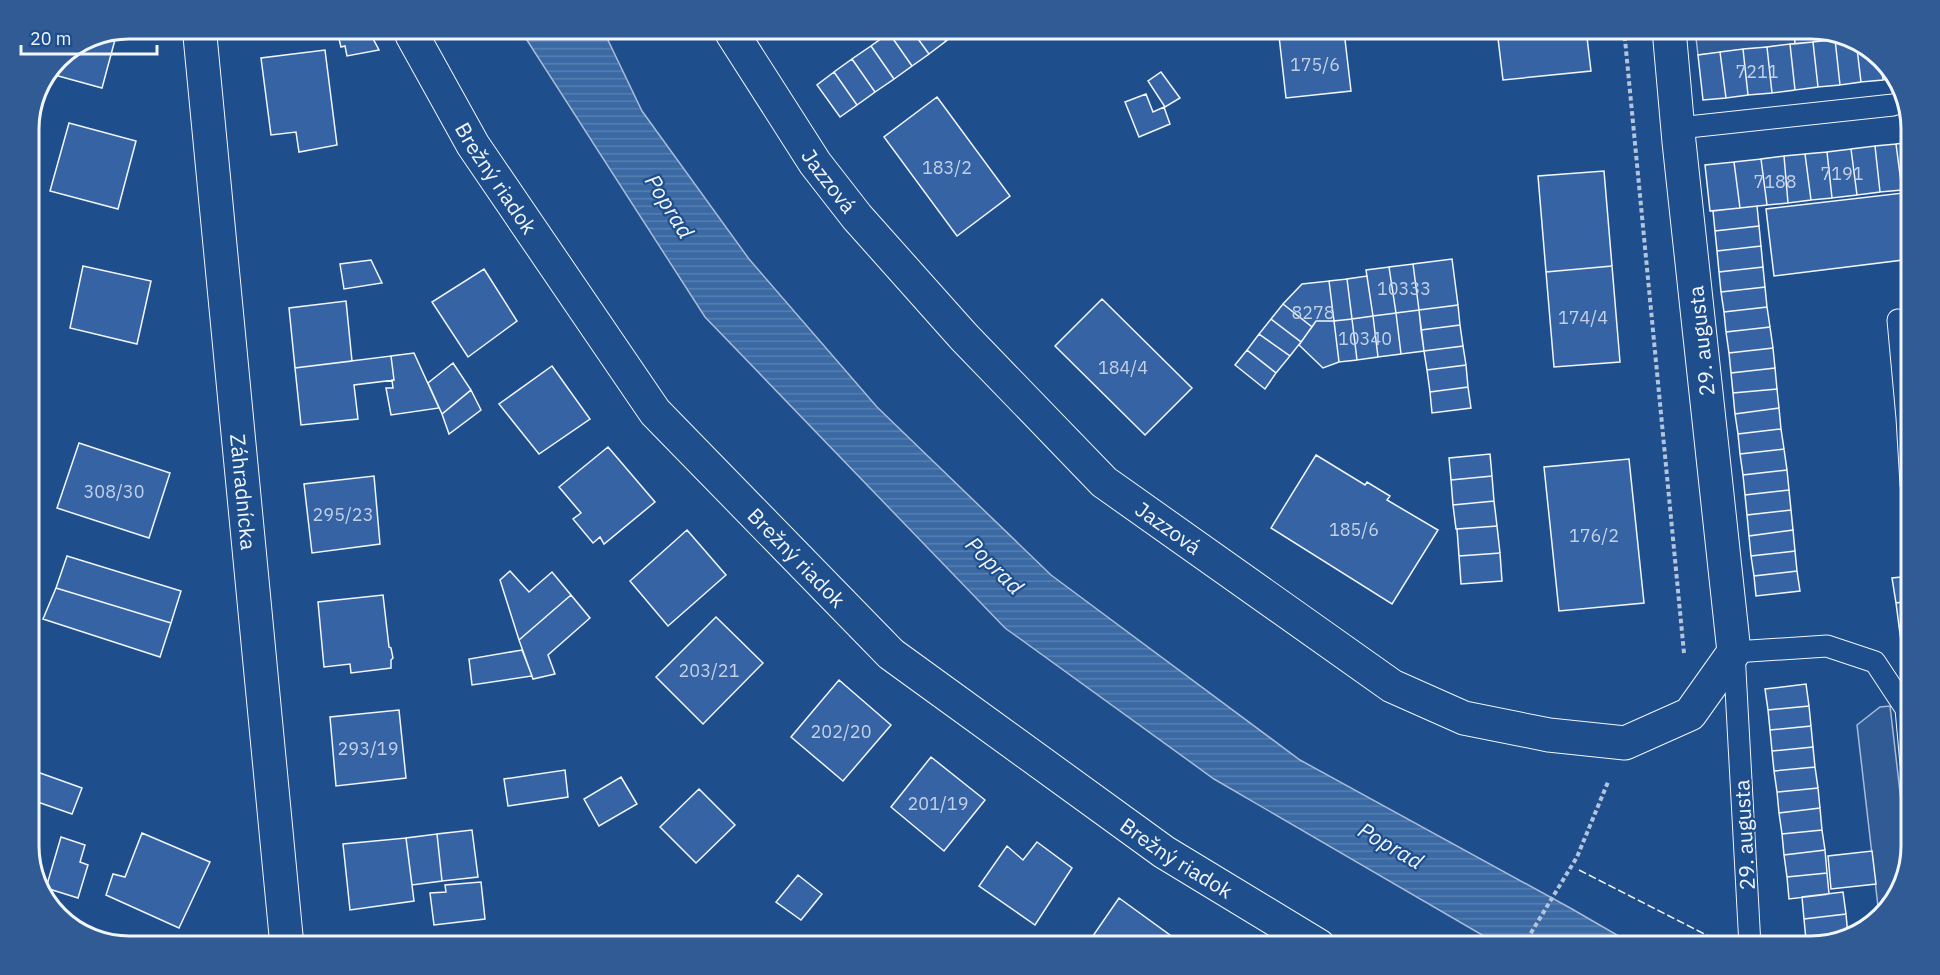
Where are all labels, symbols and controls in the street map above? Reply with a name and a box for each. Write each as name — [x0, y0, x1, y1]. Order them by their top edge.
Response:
scale bar — [21, 18, 158, 56]
text: 20 m — [30, 27, 72, 50]
house number: 175/6 — [1290, 53, 1340, 76]
house number: 7211 — [1735, 60, 1779, 83]
street label: Brežný riadok — [449, 117, 544, 239]
street label: Jazzová — [795, 143, 863, 219]
house number: 183/2 — [922, 156, 972, 179]
house number: 7191 — [1820, 162, 1864, 185]
water label: Poprad — [639, 168, 701, 244]
house number: 7188 — [1753, 170, 1797, 193]
house number: 10333 — [1377, 277, 1431, 300]
street label: 29. augusta — [1681, 285, 1721, 397]
house number: 8278 — [1291, 301, 1335, 324]
house number: 174/4 — [1558, 306, 1608, 329]
house number: 10340 — [1338, 327, 1392, 350]
house number: 184/4 — [1098, 356, 1148, 379]
street label: Záhradnícka — [224, 433, 263, 551]
house number: 308/30 — [84, 480, 144, 503]
street label: Jazzová — [1130, 495, 1207, 561]
street label: Brežný riadok — [742, 501, 852, 613]
house number: 295/23 — [313, 503, 373, 526]
house number: 185/6 — [1329, 518, 1379, 541]
house number: 176/2 — [1569, 524, 1619, 547]
water label: Poprad — [960, 530, 1030, 600]
house number: 203/21 — [679, 659, 739, 682]
house number: 202/20 — [811, 720, 871, 743]
house number: 293/19 — [338, 737, 398, 760]
street label: 29. augusta — [1727, 779, 1761, 891]
house number: 201/19 — [908, 792, 968, 815]
street label: Brežný riadok — [1115, 811, 1238, 905]
water label: Poprad — [1353, 815, 1429, 875]

